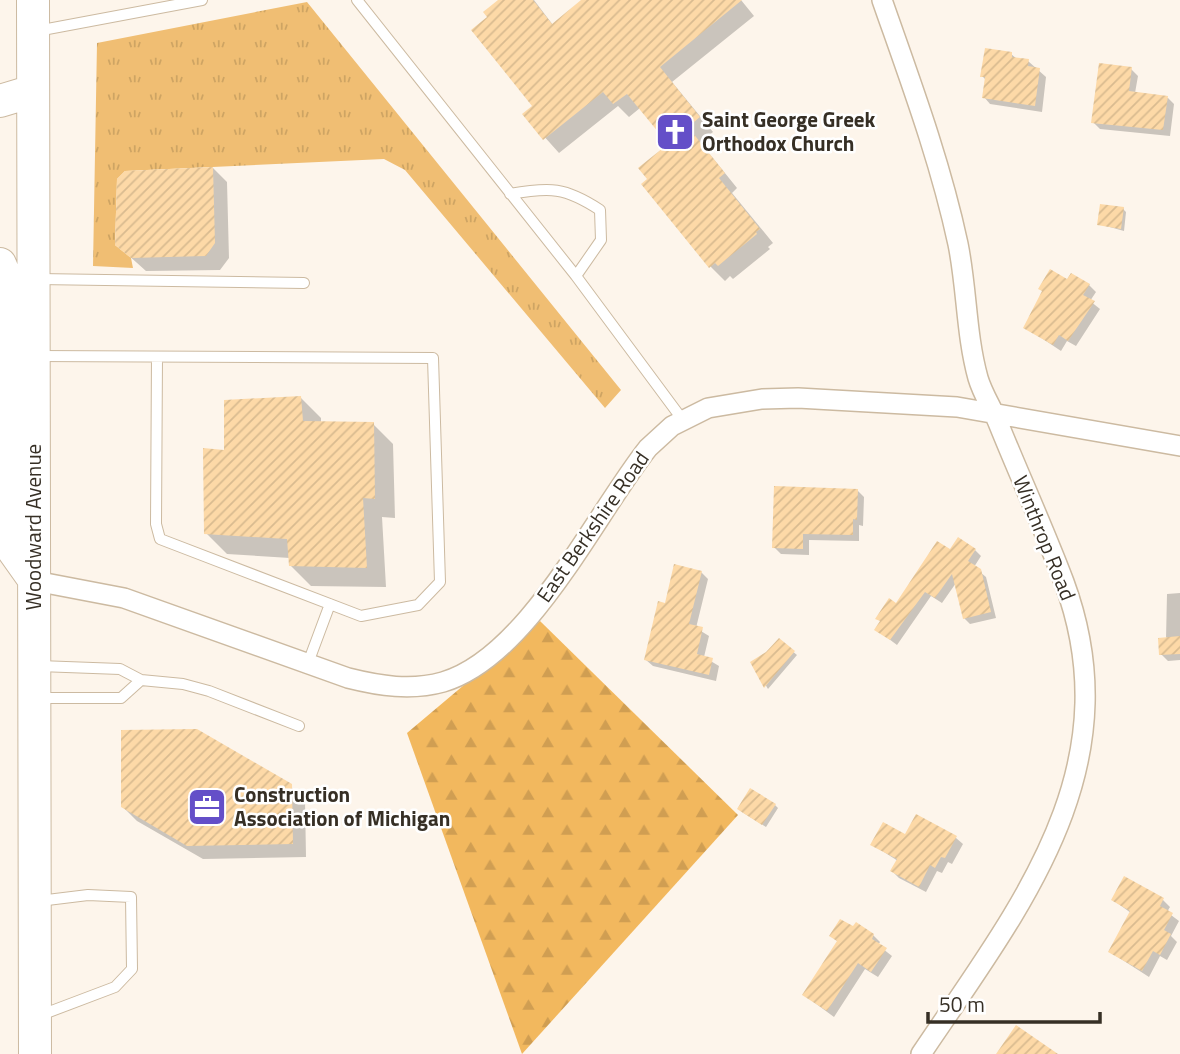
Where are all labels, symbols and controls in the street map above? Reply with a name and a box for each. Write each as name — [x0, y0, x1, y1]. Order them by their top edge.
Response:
place label: Saint George Greek Orthodox Church — [702, 103, 876, 159]
church icon: Saint George Greek Orthodox Church — [654, 111, 696, 153]
street label: Woodward Avenue — [17, 444, 49, 610]
street label: East Berkshire Road — [528, 444, 656, 609]
street label: Winthrop Road — [1005, 470, 1085, 605]
place label: Construction Association of Michigan — [234, 778, 450, 834]
office icon: Construction Association of Michigan — [186, 786, 228, 828]
scale bar — [928, 981, 1100, 1025]
text: 50 m — [939, 988, 985, 1020]

